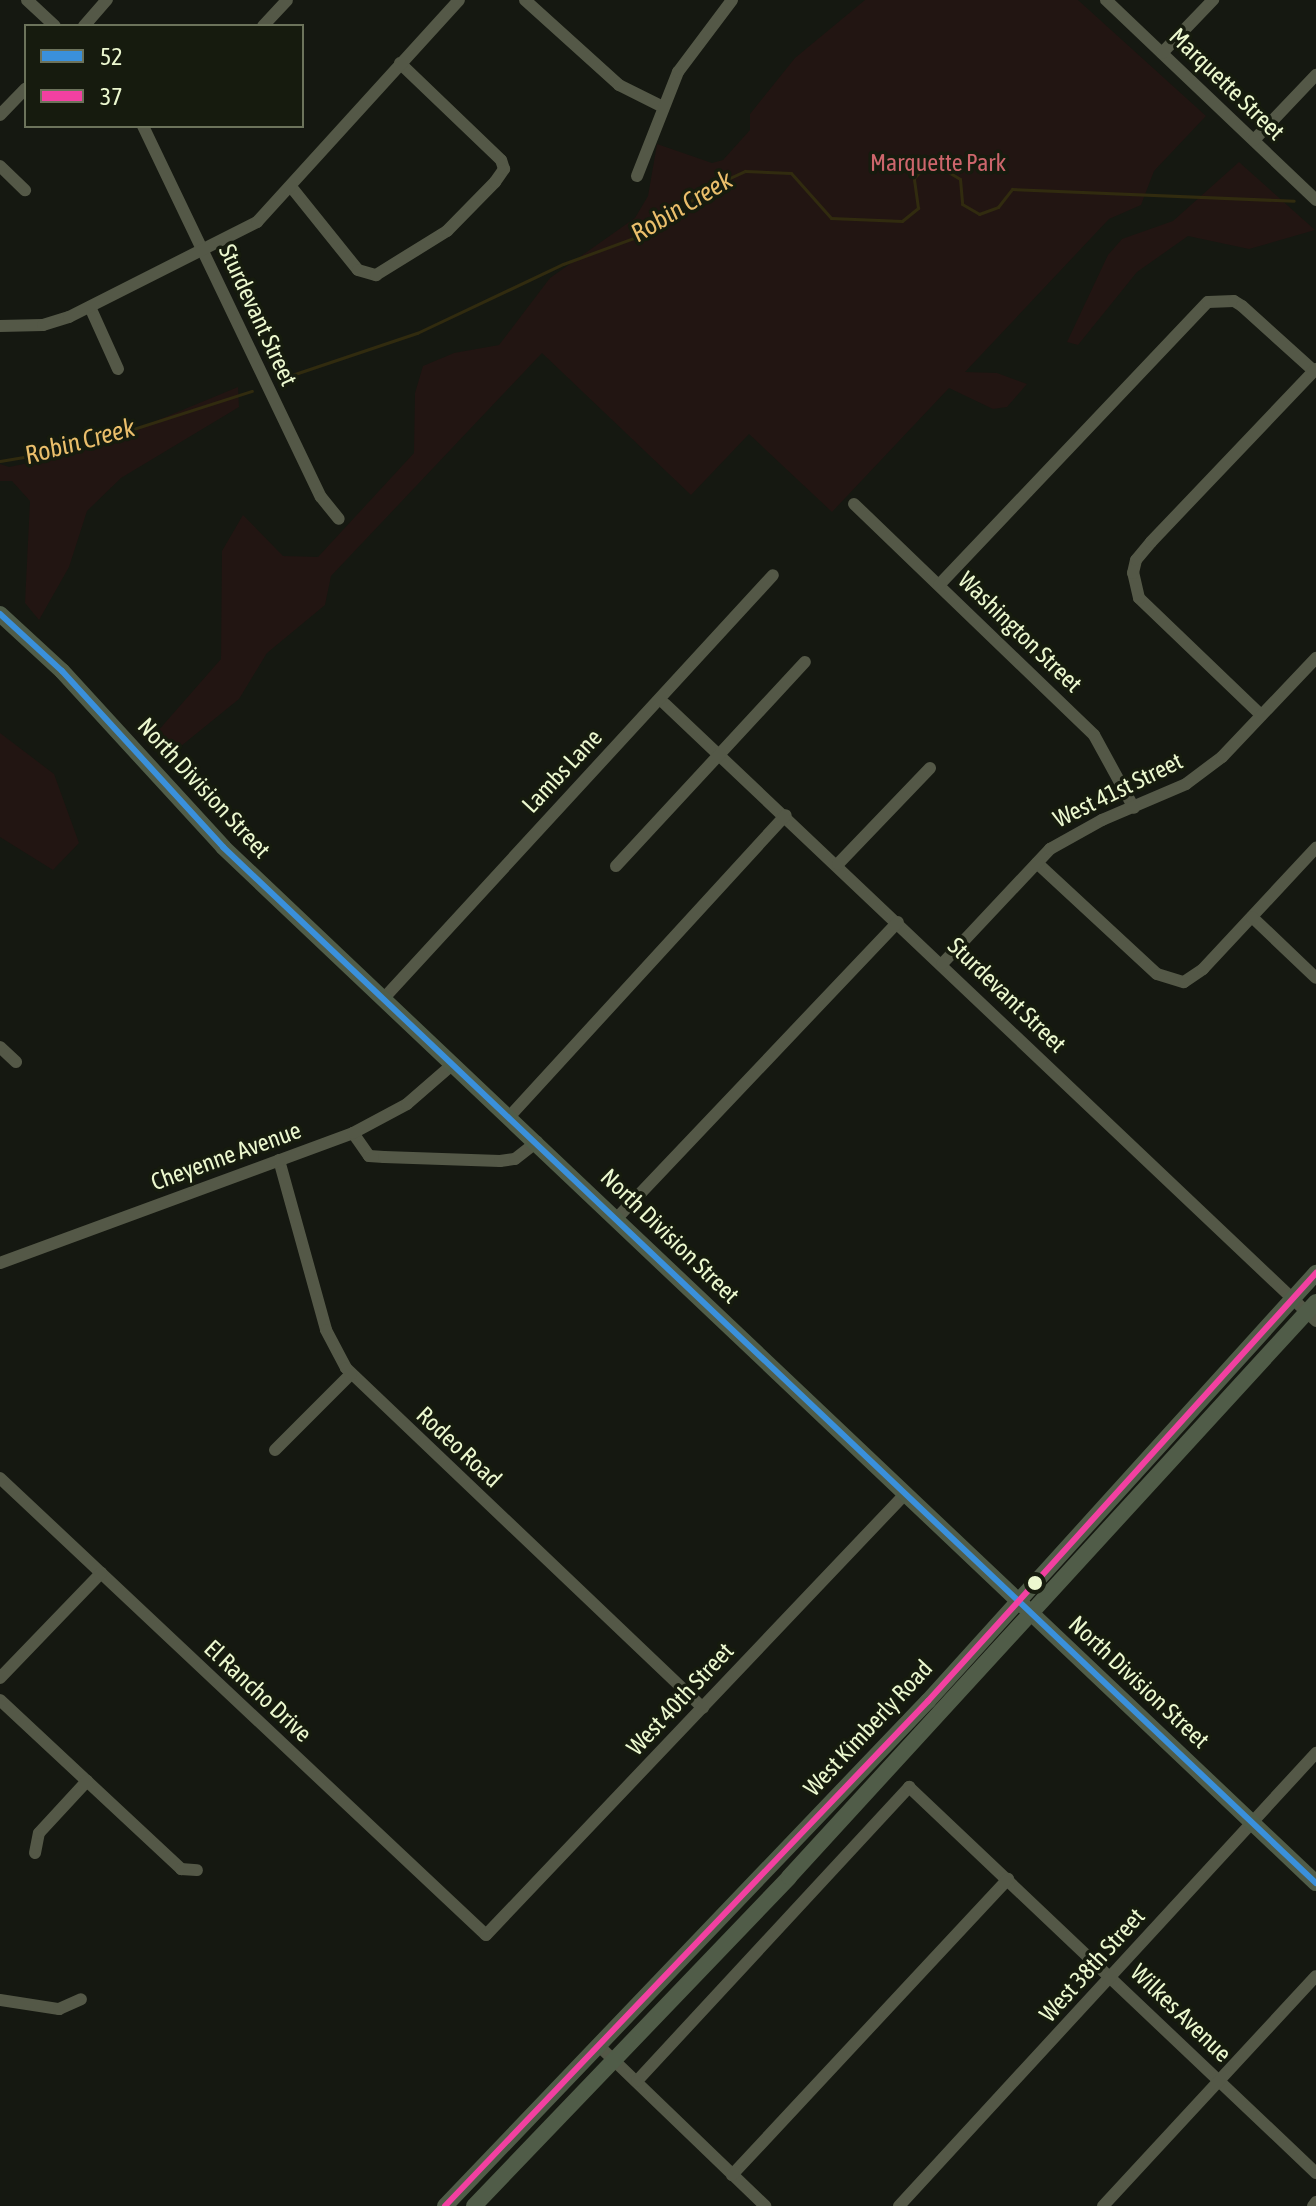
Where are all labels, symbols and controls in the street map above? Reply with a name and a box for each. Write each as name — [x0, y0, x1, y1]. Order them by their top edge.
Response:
street label: Marquette Street — [1164, 22, 1290, 146]
legend — [24, 24, 304, 128]
text: 52 — [100, 43, 123, 70]
text: 37 — [100, 83, 123, 110]
park label: Marquette Park — [870, 149, 1006, 177]
water label: Robin Creek — [626, 165, 738, 249]
street label: Sturdevant Street — [213, 240, 303, 390]
water label: Robin Creek — [21, 412, 139, 472]
street label: Washington Street — [952, 566, 1088, 698]
street label: North Division Street — [132, 712, 276, 864]
street label: Lambs Lane — [516, 723, 608, 819]
street label: West 41st Street — [1049, 746, 1187, 834]
street label: Sturdevant Street — [942, 932, 1072, 1058]
street label: Cheyenne Avenue — [147, 1116, 305, 1196]
street label: North Division Street — [595, 1163, 745, 1309]
street label: Rodeo Road — [410, 1400, 508, 1494]
unlabelled marker — [1027, 1575, 1043, 1591]
street label: North Division Street — [1063, 1610, 1215, 1754]
street label: El Rancho Drive — [198, 1634, 318, 1748]
street label: West 40th Street — [621, 1637, 739, 1761]
street label: West Kimberly Road — [798, 1654, 938, 1802]
street label: West 38th Street — [1033, 1902, 1151, 2028]
street label: Wilkes Avenue — [1125, 1958, 1237, 2068]

